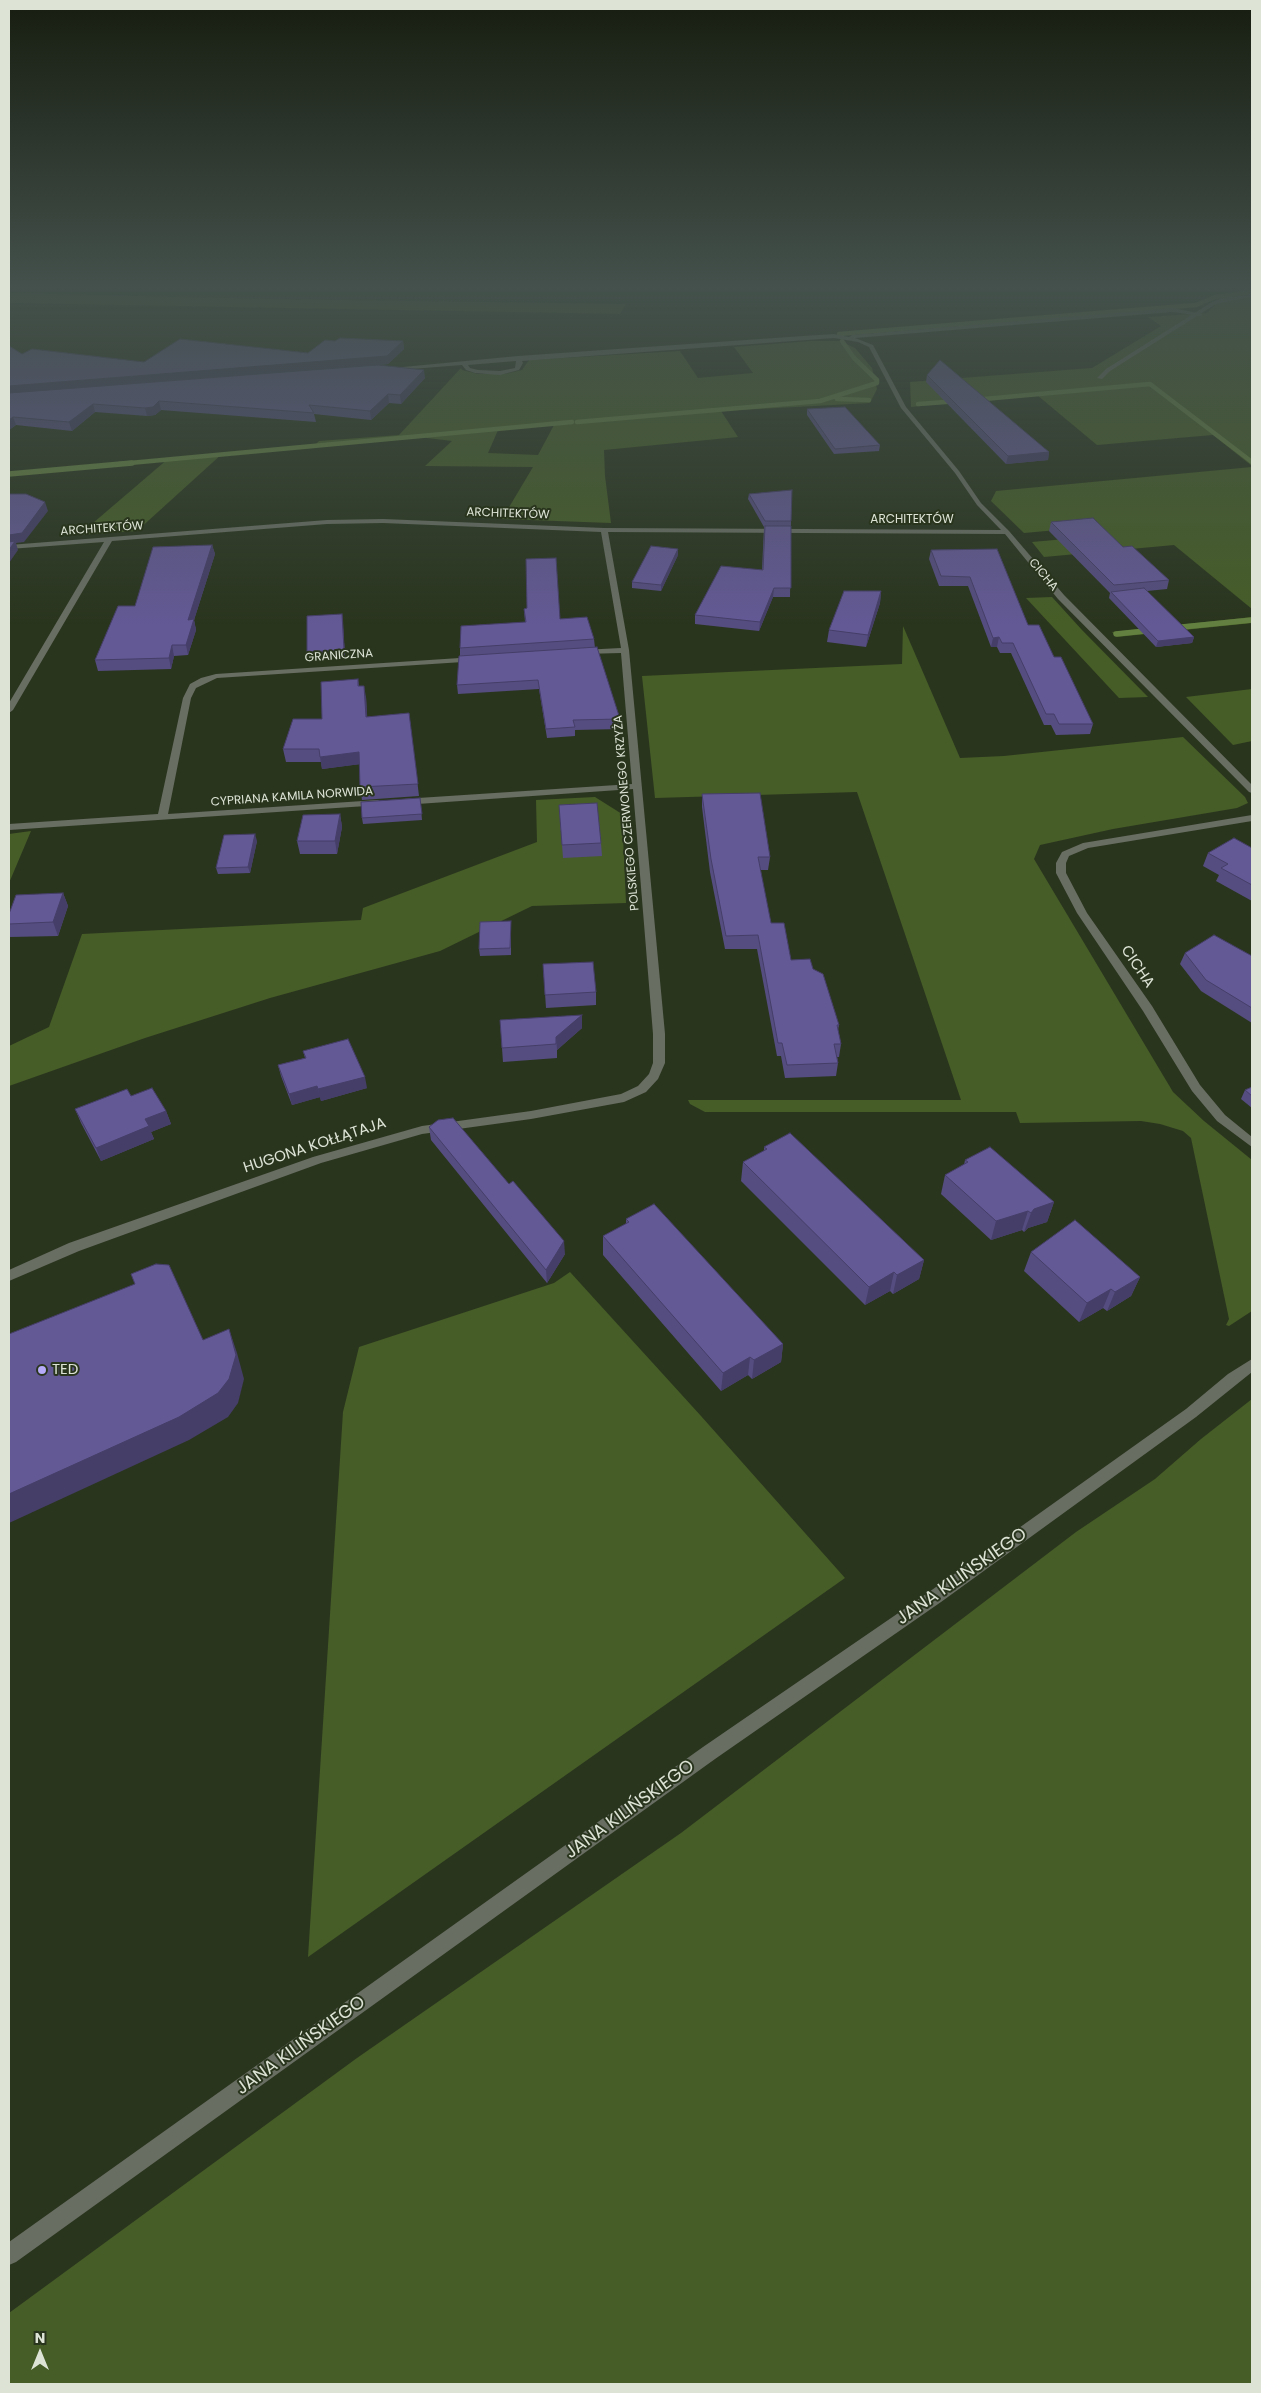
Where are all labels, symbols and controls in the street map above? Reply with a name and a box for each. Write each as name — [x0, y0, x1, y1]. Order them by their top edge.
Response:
street label: ARCHITEKTÓW — [466, 505, 550, 523]
street label: ARCHITEKTÓW — [870, 513, 954, 527]
street label: ARCHITEKTÓW — [60, 519, 144, 539]
street label: CICHA — [1025, 556, 1061, 594]
street label: GRANICZNA — [304, 646, 374, 666]
street label: POLSKIEGO CZERWONEGO KRZYŻA — [611, 715, 643, 911]
street label: CYPRIANA KAMILA NORWIDA — [210, 784, 374, 810]
street label: CICHA — [1116, 942, 1158, 992]
street label: HUGONA KOŁŁĄTAJA — [241, 1114, 389, 1178]
place label: TED — [52, 1361, 78, 1379]
marker: TED — [36, 1364, 48, 1376]
street label: JANA KILIŃSKIEGO — [893, 1524, 1031, 1630]
street label: JANA KILIŃSKIEGO — [561, 1756, 699, 1864]
street label: JANA KILIŃSKIEGO — [232, 1992, 370, 2100]
north arrow — [15, 2328, 65, 2378]
text: N — [35, 2328, 45, 2348]

